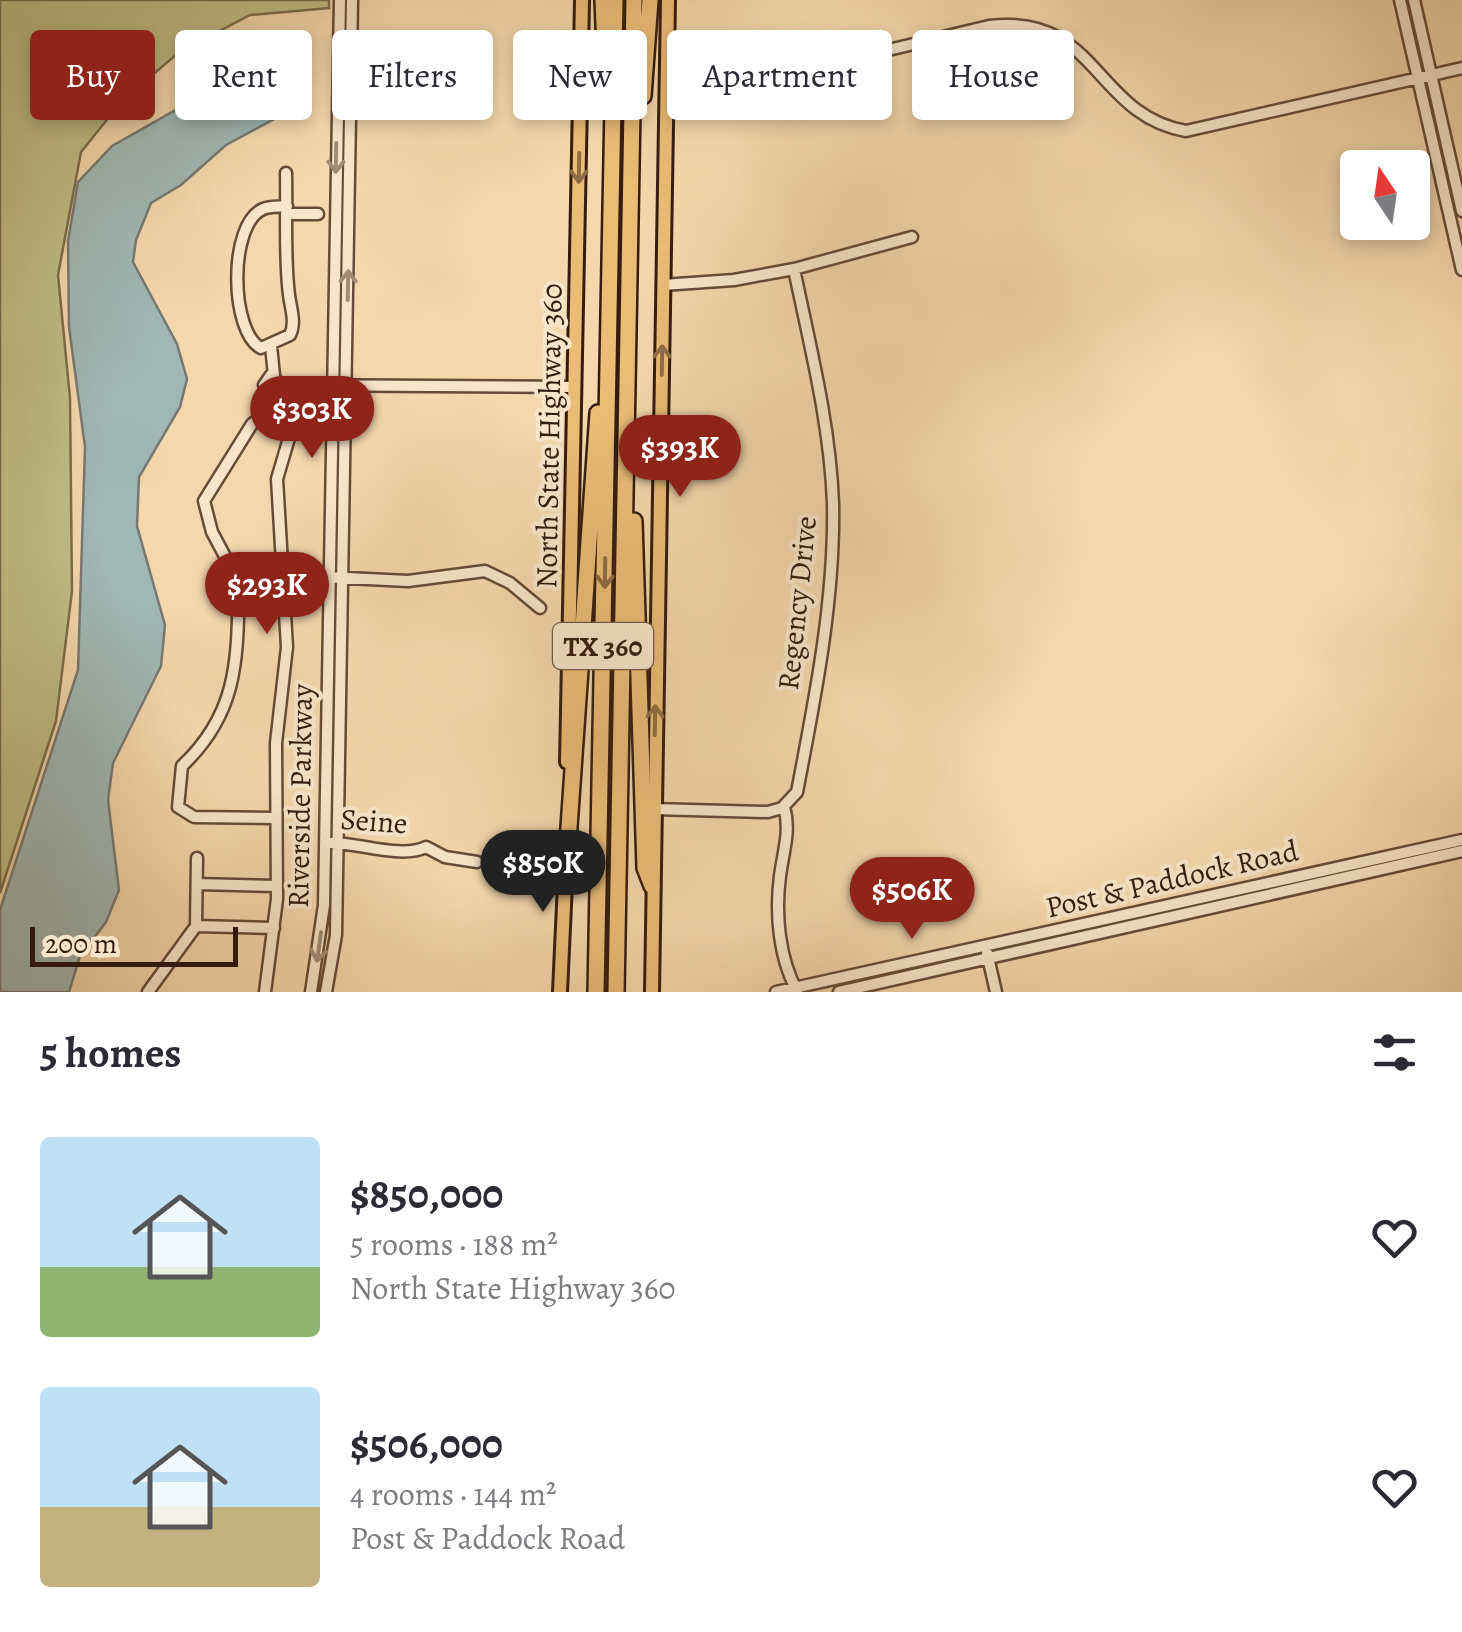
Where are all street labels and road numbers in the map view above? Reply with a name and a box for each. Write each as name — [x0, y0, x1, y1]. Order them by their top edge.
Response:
street label: North State Highway 360 — [526, 283, 572, 589]
street label: Regency Drive — [768, 514, 826, 692]
road number: TX 360 — [553, 623, 653, 669]
street label: Riverside Parkway — [278, 683, 322, 908]
street label: Seine — [339, 799, 409, 843]
street label: Post & Paddock Road — [1042, 830, 1303, 928]

